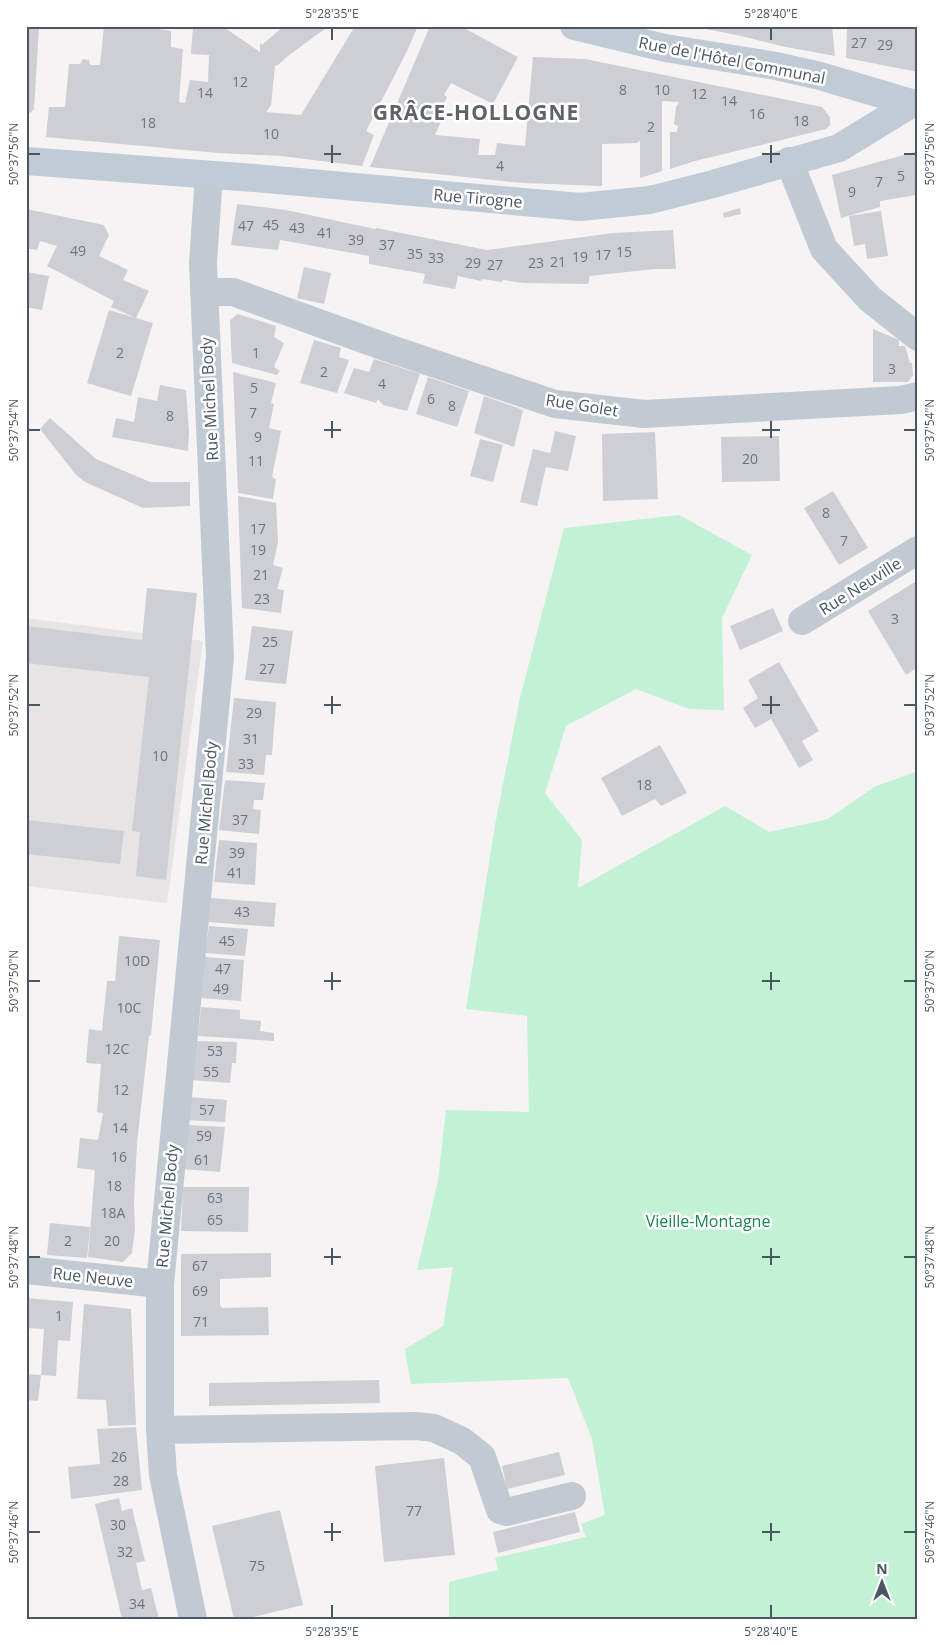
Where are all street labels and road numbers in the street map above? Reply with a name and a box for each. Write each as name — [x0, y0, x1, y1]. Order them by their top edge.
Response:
street label: Rue de l'Hôtel Communal — [637, 31, 827, 89]
street label: Rue Tirogne — [433, 183, 523, 213]
street label: Rue Michel Body — [195, 336, 223, 461]
street label: Rue Golet — [544, 388, 620, 422]
street label: Rue Neuville — [815, 552, 905, 620]
street label: Rue Michel Body — [190, 739, 222, 866]
street label: Rue Michel Body — [151, 1142, 183, 1269]
street label: Rue Neuve — [52, 1262, 134, 1292]

